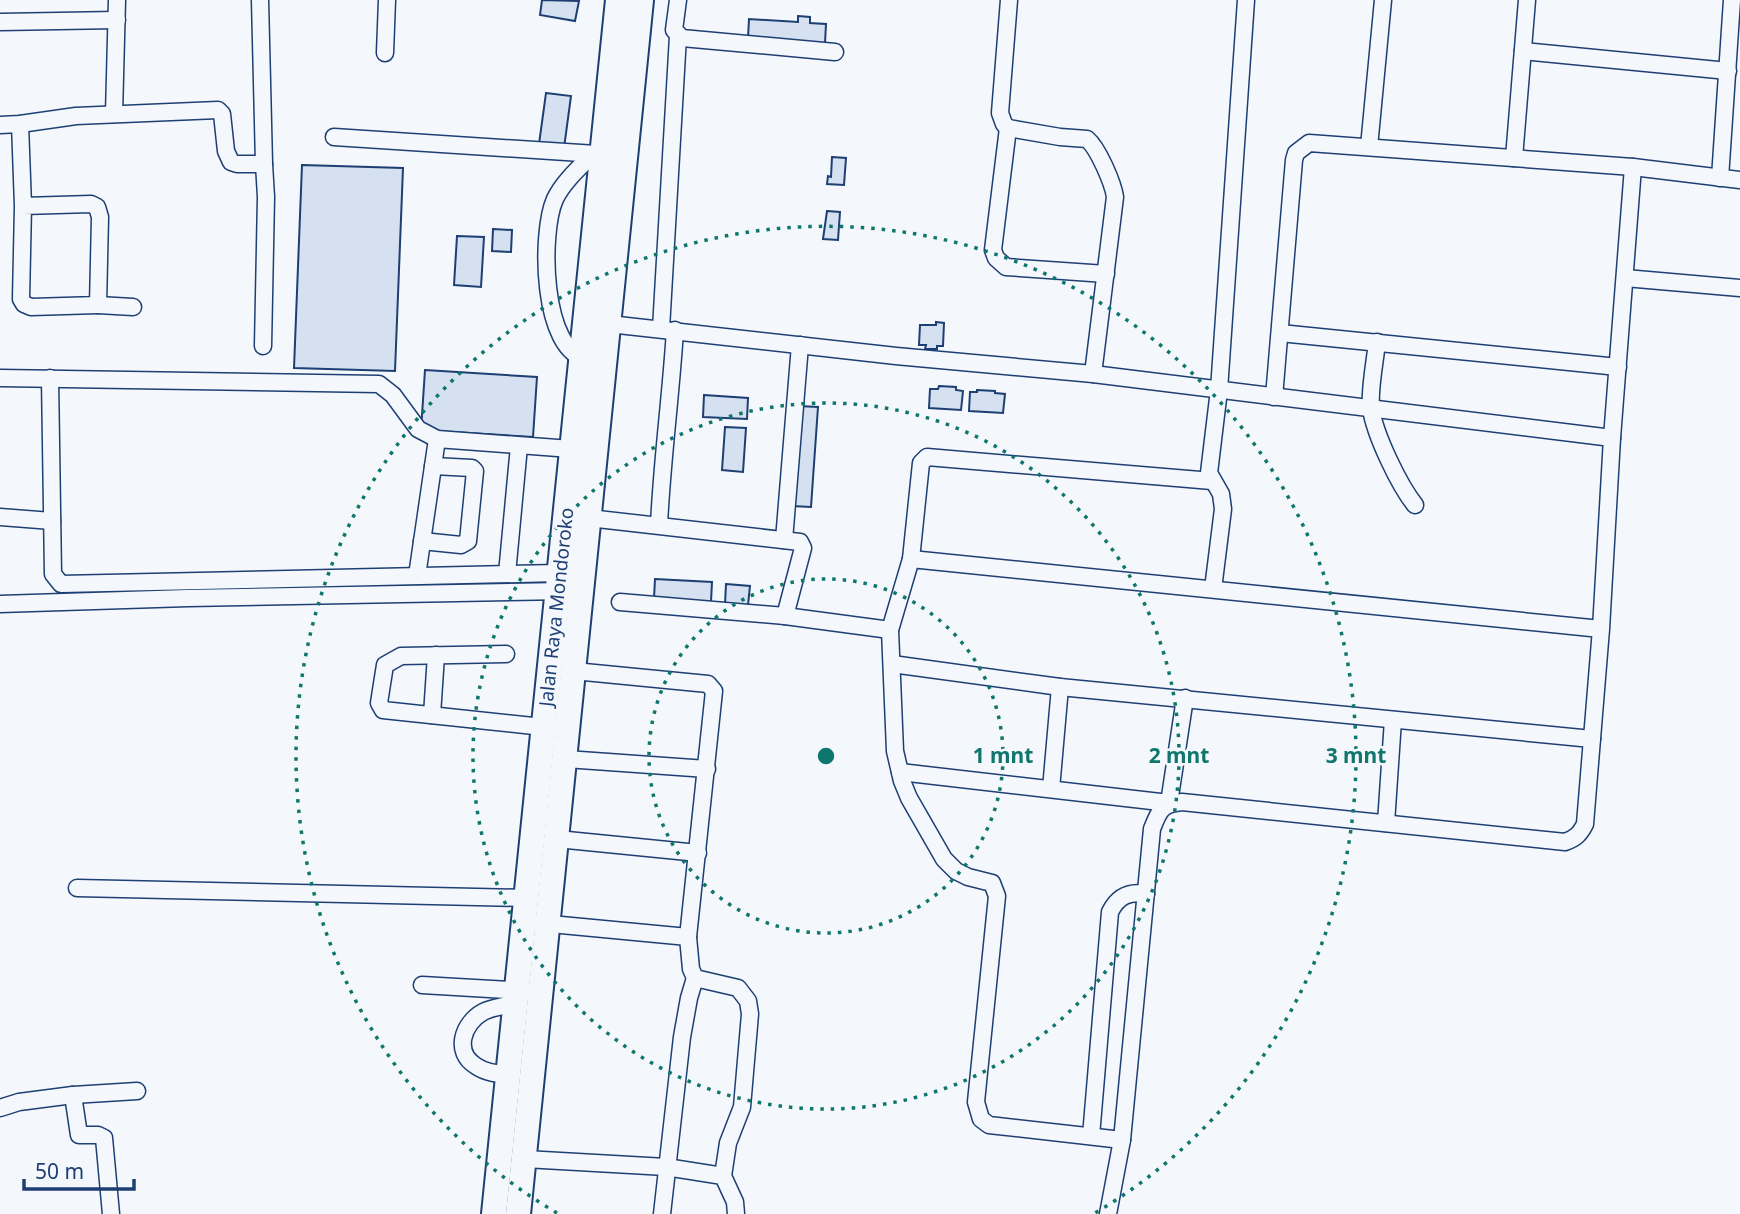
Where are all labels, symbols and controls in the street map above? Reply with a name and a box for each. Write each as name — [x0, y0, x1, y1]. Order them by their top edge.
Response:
street label: Jalan Raya Mondoroko — [532, 506, 579, 710]
text: 1 mnt — [973, 741, 1033, 769]
text: 2 mnt — [1149, 741, 1209, 769]
text: 3 mnt — [1326, 741, 1386, 769]
centre of rings — [814, 744, 838, 768]
scale bar — [24, 1148, 135, 1192]
text: 50 m — [35, 1157, 84, 1185]

